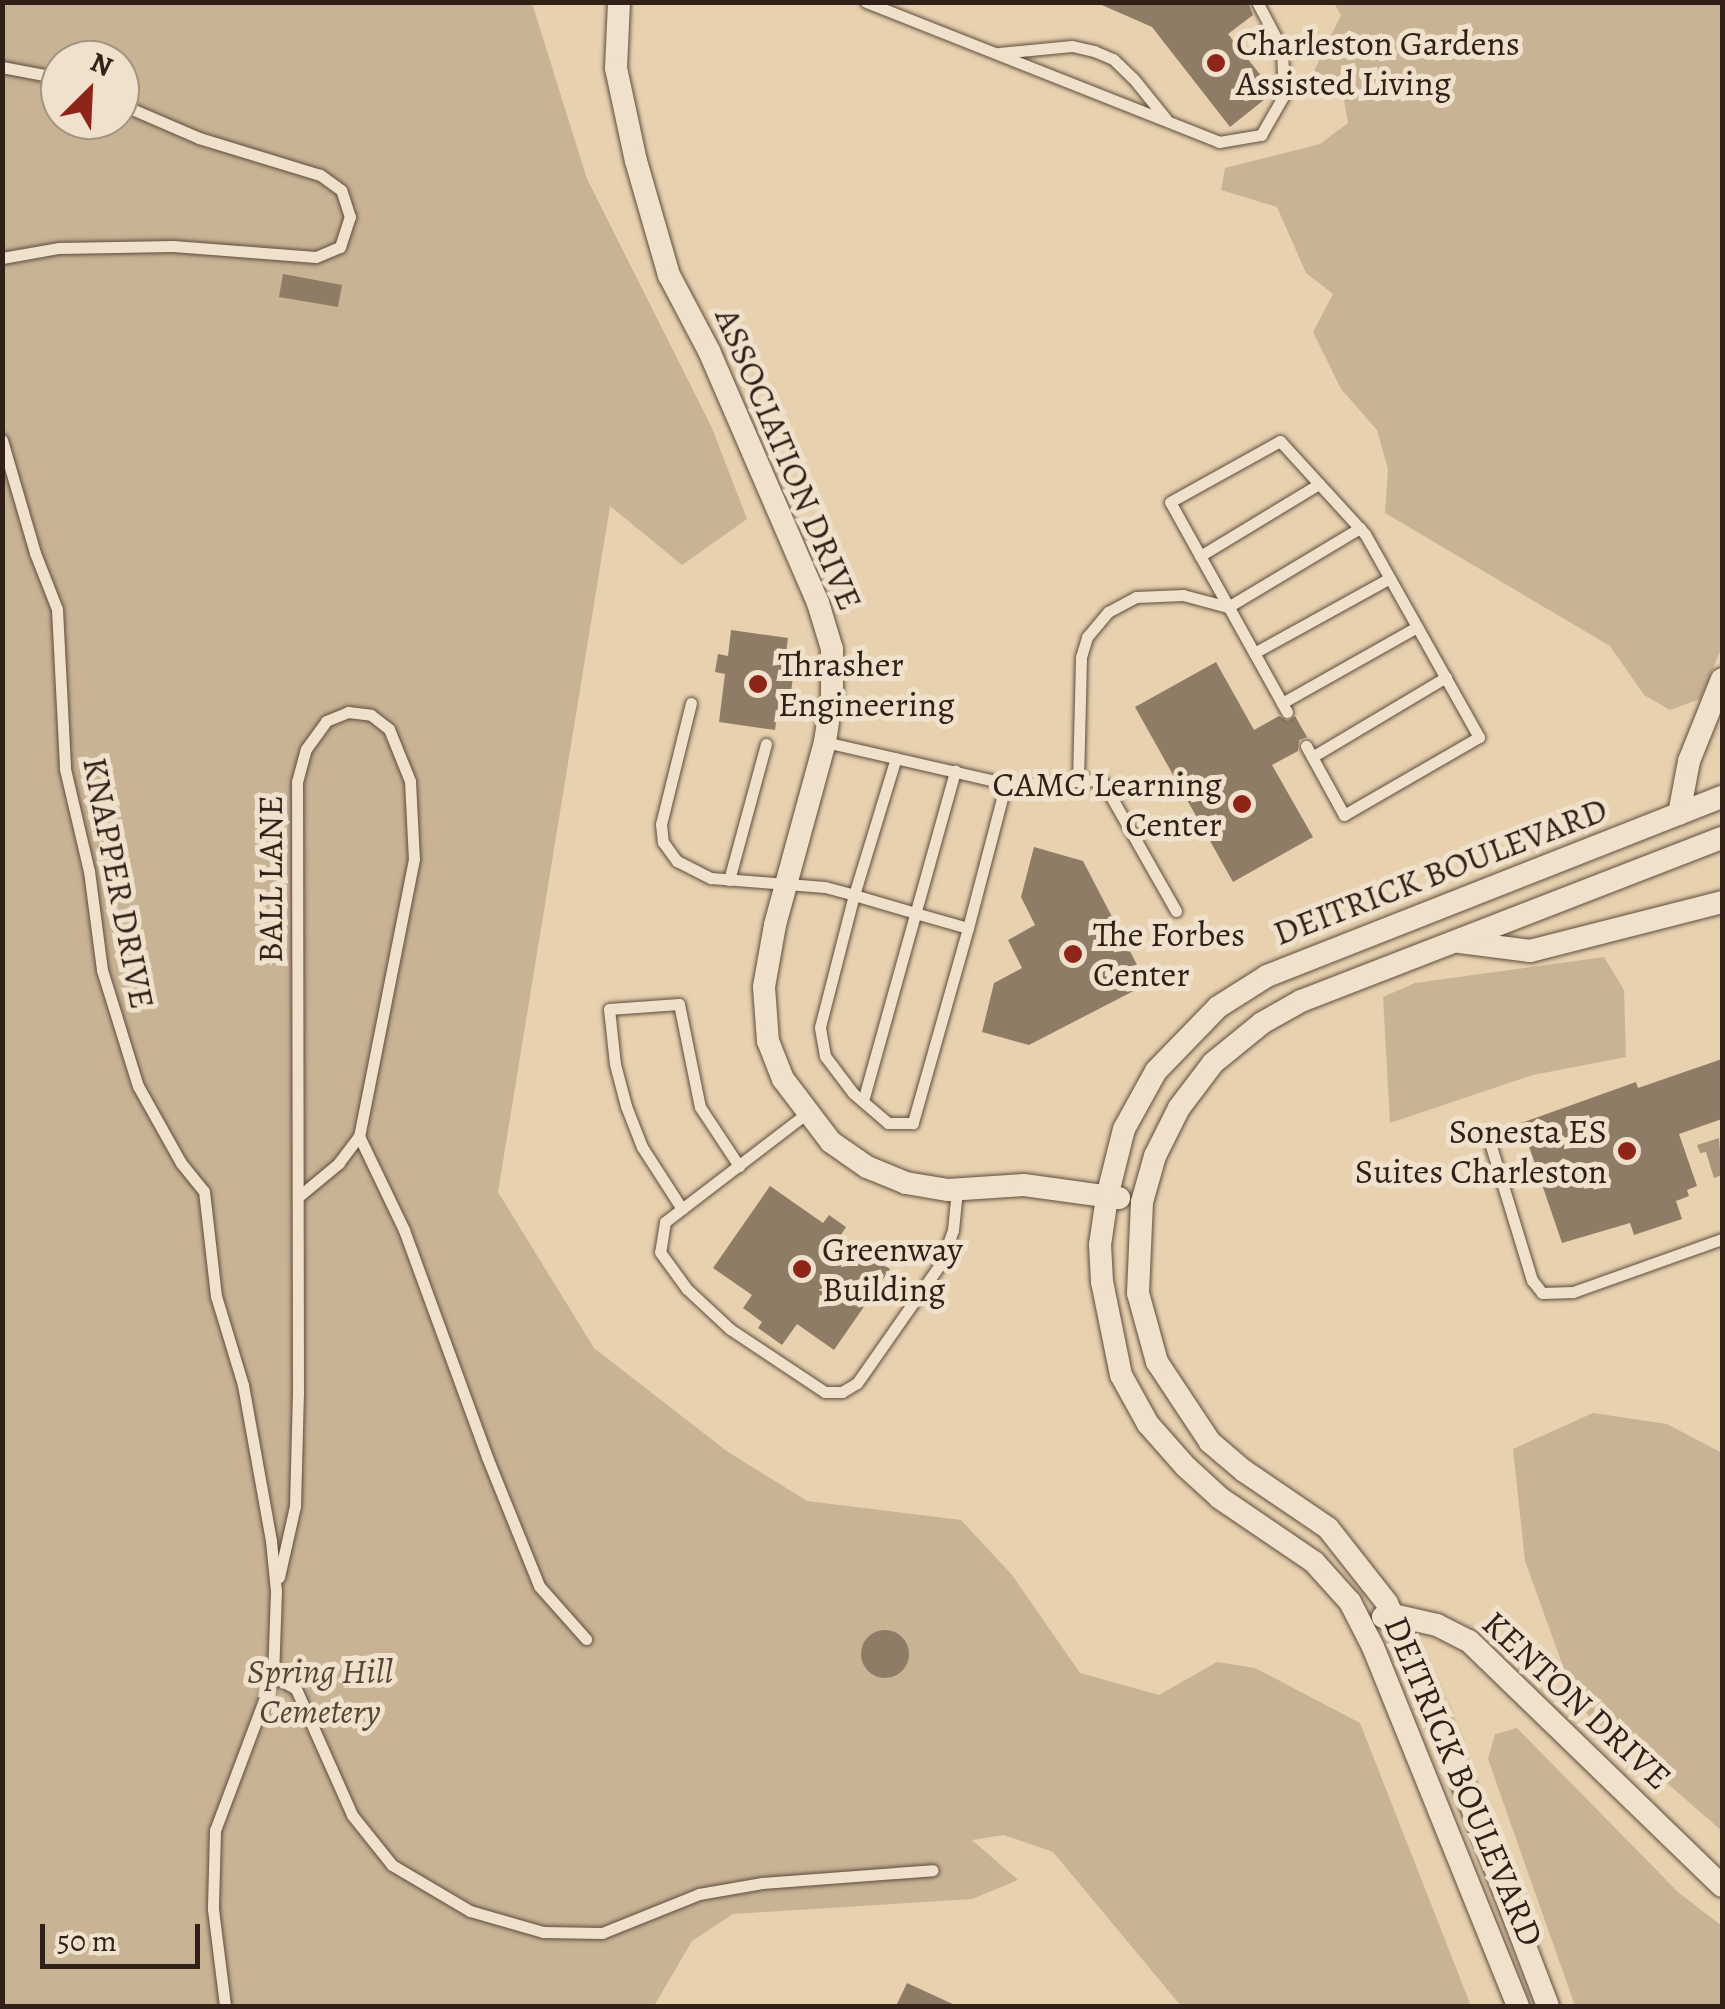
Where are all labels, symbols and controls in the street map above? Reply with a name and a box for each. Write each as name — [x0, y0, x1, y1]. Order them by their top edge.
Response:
place label: Charleston Gardens Assisted Living — [1236, 22, 1520, 104]
north arrow — [40, 40, 140, 140]
text: N — [84, 43, 118, 86]
marker: Charleston Gardens Assisted Living — [1205, 52, 1227, 74]
street label: ASSOCIATION DRIVE — [706, 302, 872, 616]
place label: Thrasher Engineering — [778, 643, 955, 725]
marker: Thrasher Engineering — [747, 673, 769, 695]
street label: KNAPPER DRIVE — [74, 754, 164, 1012]
place label: CAMC Learning Center — [993, 763, 1222, 845]
street label: DEITRICK BOULEVARD — [1267, 788, 1613, 954]
marker: CAMC Learning Center — [1231, 793, 1253, 815]
street label: BALL LANE — [249, 795, 291, 963]
place label: The Forbes Center — [1093, 913, 1245, 995]
marker: The Forbes Center — [1062, 943, 1084, 965]
place label: Sonesta ES Suites Charleston — [1355, 1110, 1607, 1192]
marker: Sonesta ES Suites Charleston — [1616, 1140, 1638, 1162]
place label: Greenway Building — [822, 1228, 963, 1310]
marker: Greenway Building — [791, 1258, 813, 1280]
street label: KENTON DRIVE — [1474, 1602, 1680, 1798]
street label: DEITRICK BOULEVARD — [1375, 1610, 1553, 1952]
park label: Spring Hill Cemetery — [247, 1650, 393, 1732]
scale bar — [45, 1904, 205, 1966]
text: 50 m — [57, 1921, 117, 1961]

